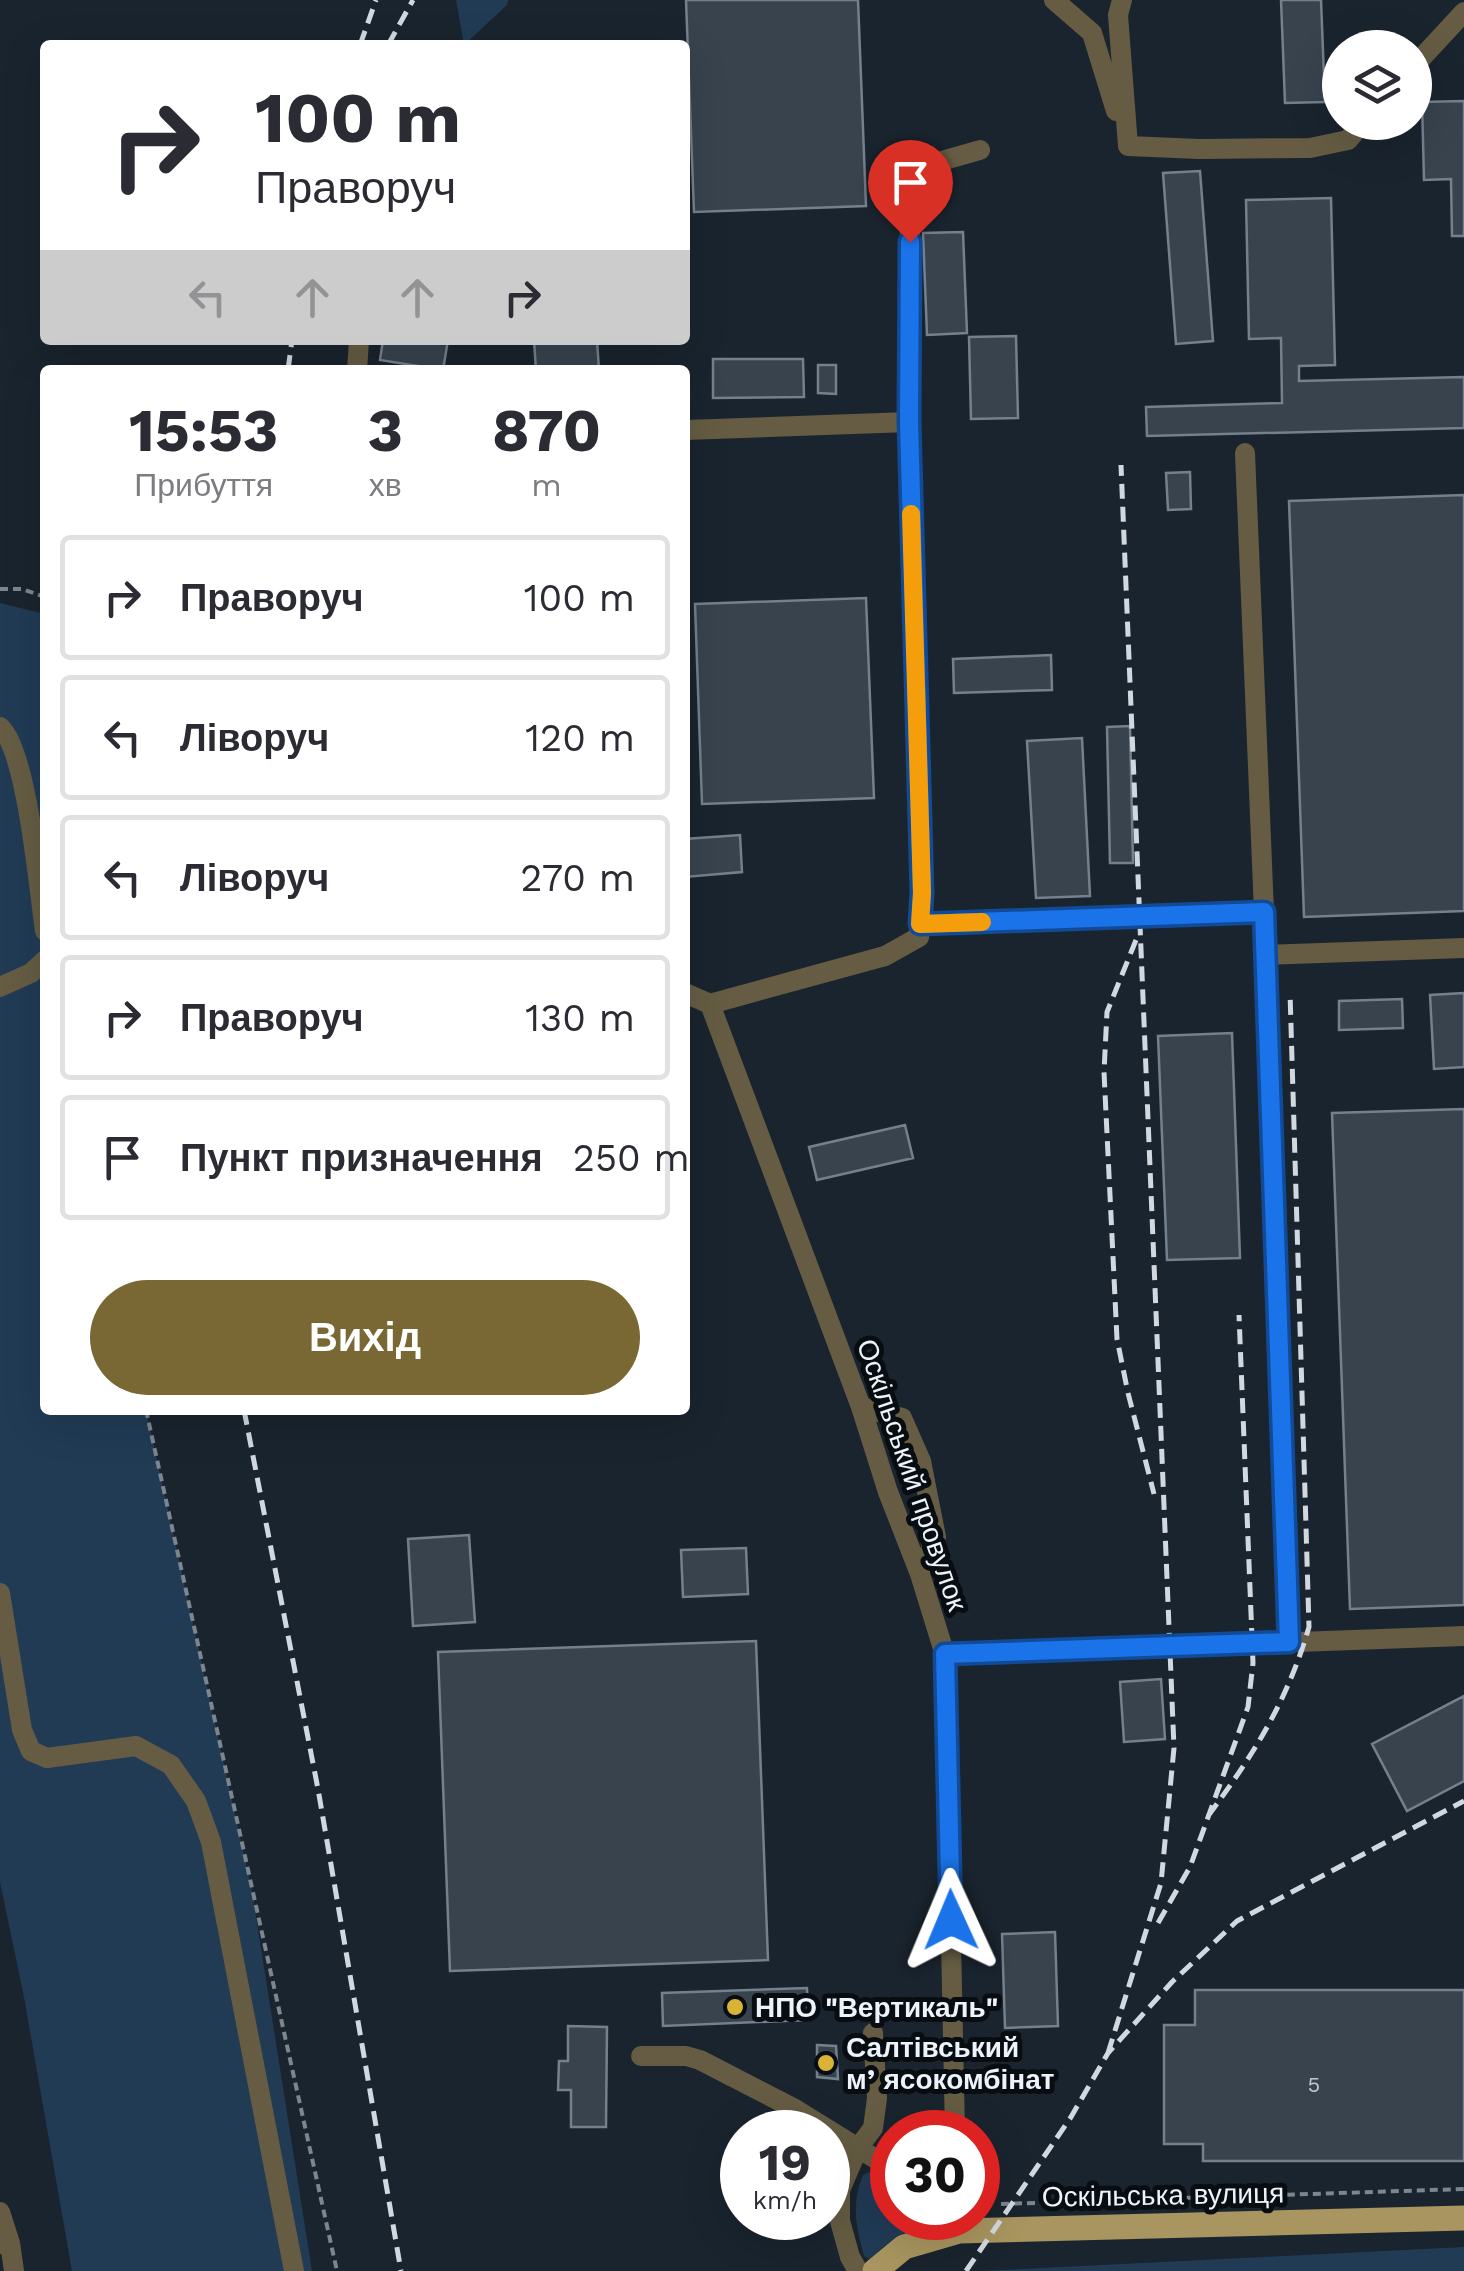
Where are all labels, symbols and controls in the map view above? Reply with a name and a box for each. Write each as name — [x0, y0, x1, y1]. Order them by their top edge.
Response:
map controls — [1322, 30, 1432, 140]
button: layers — [1322, 30, 1432, 140]
text: 100 m — [255, 77, 461, 159]
icon: right — [90, 80, 220, 210]
pin — [868, 140, 953, 243]
icon: arrive — [883, 155, 938, 210]
text: Праворуч — [255, 161, 456, 214]
icon: left — [180, 270, 235, 325]
icon: ahead — [285, 270, 340, 325]
icon: ahead — [390, 270, 445, 325]
icon: right — [495, 270, 550, 325]
text: 15:53 — [129, 395, 278, 466]
text: 3 — [367, 395, 403, 466]
text: 870 — [492, 395, 601, 466]
text: Прибуття — [134, 466, 273, 504]
text: хв — [369, 466, 402, 504]
text: m — [531, 466, 562, 504]
icon: right — [95, 570, 150, 625]
text: Праворуч — [180, 576, 364, 620]
text: 100 m — [524, 576, 635, 620]
icon: left — [95, 710, 150, 765]
text: Ліворуч — [180, 716, 329, 760]
text: 120 m — [525, 716, 635, 760]
icon: left — [95, 850, 150, 905]
text: Ліворуч — [180, 856, 329, 900]
text: 270 m — [520, 856, 635, 900]
icon: right — [95, 990, 150, 1045]
text: Праворуч — [180, 996, 364, 1040]
text: 130 m — [525, 996, 635, 1040]
icon: arrive — [95, 1130, 150, 1185]
text: Пункт призначення — [180, 1136, 543, 1180]
text: 250 m — [573, 1136, 690, 1180]
button: Вихід — [90, 1280, 640, 1395]
street label: Оскільський провулок — [850, 1335, 974, 1616]
position arrow — [899, 1868, 1003, 1972]
place label: НПО "Вертикаль" — [755, 1991, 998, 2024]
marker: НПО "Вертикаль" — [724, 1996, 746, 2018]
place label: Салтівський мʼясокомбінат — [846, 2031, 1055, 2096]
marker: Салтівський мʼясокомбінат — [815, 2052, 837, 2074]
house number: 5 — [1308, 2072, 1320, 2097]
speed limit sign: 30 — [870, 2110, 1000, 2240]
text: 19 — [759, 2133, 811, 2192]
street label: Оскільська вулиця — [1041, 2176, 1285, 2214]
text: km/h — [753, 2186, 817, 2215]

